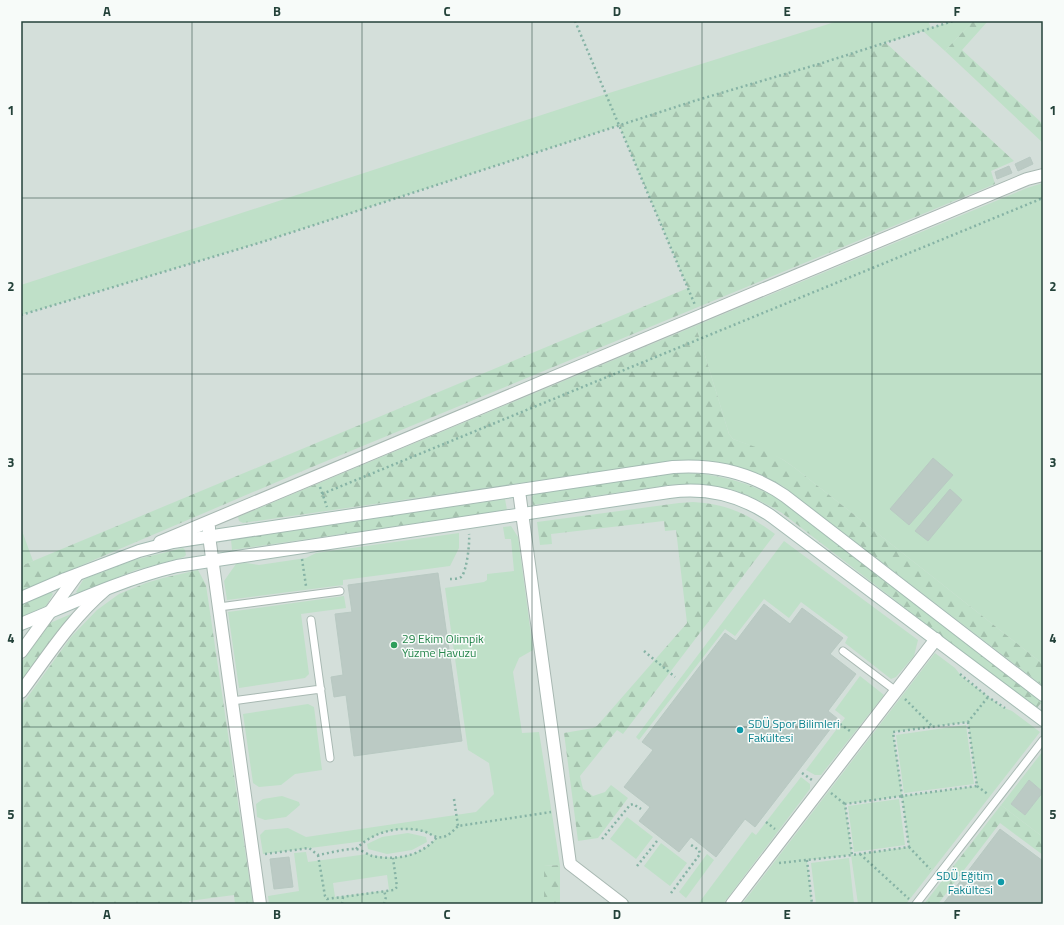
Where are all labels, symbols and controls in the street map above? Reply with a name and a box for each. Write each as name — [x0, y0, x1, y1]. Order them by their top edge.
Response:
text: A — [103, 1, 111, 21]
text: B — [273, 1, 281, 21]
text: C — [443, 1, 451, 21]
text: D — [613, 1, 621, 21]
text: E — [783, 1, 791, 21]
text: F — [954, 1, 961, 21]
text: 1 — [7, 100, 15, 120]
text: 1 — [1049, 100, 1057, 120]
text: 2 — [7, 276, 15, 296]
text: 2 — [1049, 276, 1057, 296]
text: 3 — [7, 452, 15, 472]
text: 3 — [1049, 452, 1057, 472]
text: 4 — [7, 628, 15, 648]
text: 4 — [1049, 628, 1057, 648]
place label: 29 Ekim Olimpik Yüzme Havuzu — [402, 629, 484, 662]
marker: 29 Ekim Olimpik Yüzme Havuzu — [389, 640, 399, 650]
place label: SDÜ Spor Bilimleri Fakültesi — [748, 714, 840, 747]
marker: SDÜ Spor Bilimleri Fakültesi — [735, 725, 745, 735]
text: 5 — [7, 804, 15, 824]
text: 5 — [1049, 804, 1057, 824]
place label: SDÜ Eğitim Fakültesi — [936, 866, 993, 899]
marker: SDÜ Eğitim Fakültesi — [996, 877, 1006, 887]
text: A — [103, 904, 111, 924]
text: B — [273, 904, 281, 924]
text: C — [443, 904, 451, 924]
text: D — [613, 904, 621, 924]
text: E — [783, 904, 791, 924]
text: F — [954, 904, 961, 924]

